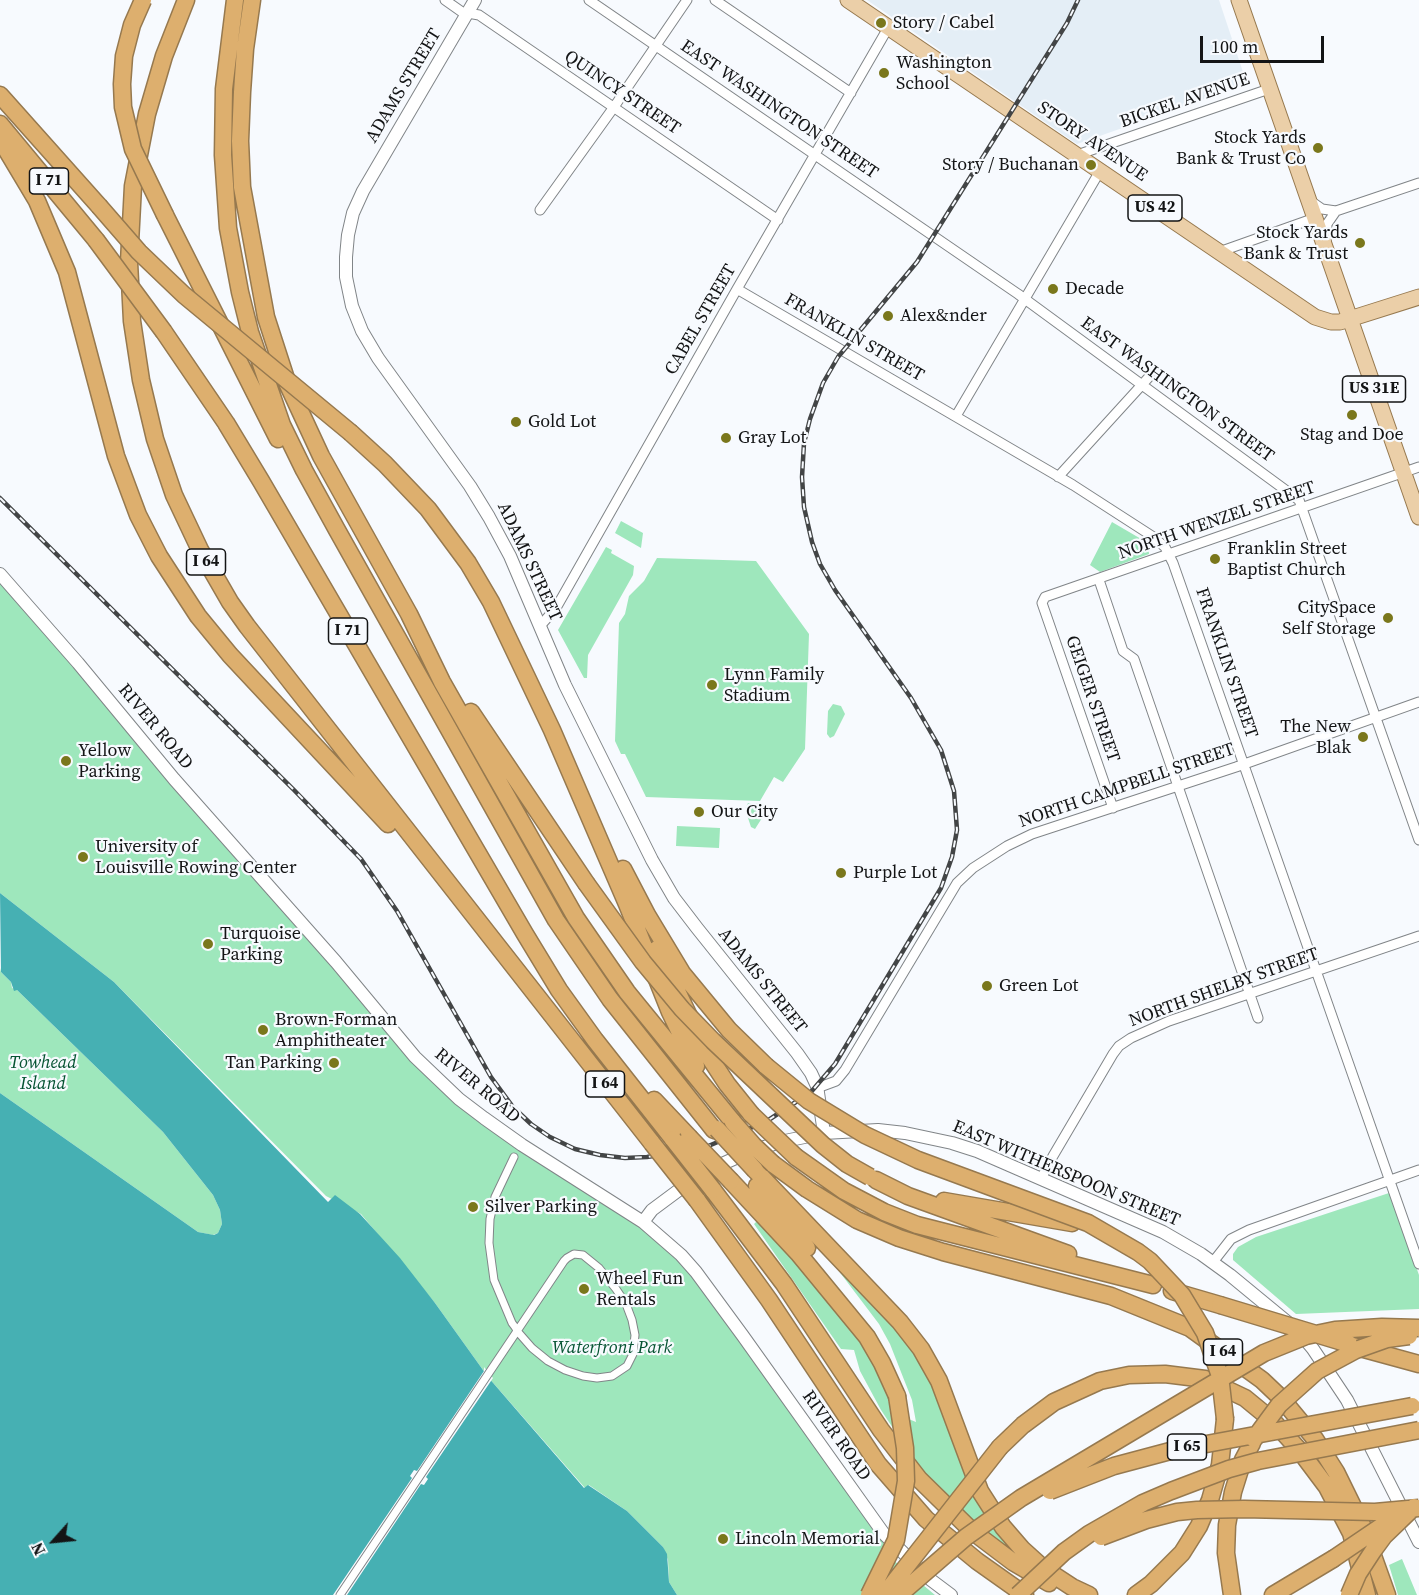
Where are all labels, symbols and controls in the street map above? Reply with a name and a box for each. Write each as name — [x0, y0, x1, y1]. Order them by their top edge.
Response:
place label: Story / Cabel — [893, 12, 994, 34]
marker: Story / Cabel — [874, 16, 888, 30]
scale bar — [1203, 24, 1328, 62]
street label: ADAMS STREET — [361, 25, 447, 147]
text: 100 m — [1211, 34, 1258, 59]
street label: EAST WASHINGTON STREET — [676, 36, 882, 184]
street label: QUINCY STREET — [560, 46, 684, 140]
place label: Washington School — [896, 52, 992, 94]
marker: Washington School — [877, 66, 891, 80]
street label: BICKEL AVENUE — [1117, 69, 1253, 133]
street label: STORY AVENUE — [1033, 97, 1151, 187]
place label: Stock Yards Bank & Trust Co — [1176, 127, 1306, 170]
marker: Stock Yards Bank & Trust Co — [1311, 141, 1325, 155]
place label: Story / Buchanan — [942, 154, 1079, 176]
marker: Story / Buchanan — [1084, 158, 1098, 172]
road number: I 71 — [29, 168, 68, 194]
road number: US 42 — [1128, 195, 1182, 221]
place label: Stock Yards Bank & Trust — [1243, 222, 1348, 264]
marker: Stock Yards Bank & Trust — [1353, 236, 1367, 250]
street label: CABEL STREET — [661, 261, 741, 379]
place label: Decade — [1065, 278, 1124, 300]
marker: Decade — [1046, 282, 1060, 296]
street label: FRANKLIN STREET — [780, 289, 928, 387]
place label: Alex&nder — [900, 305, 987, 327]
marker: Alex&nder — [881, 309, 895, 323]
street label: EAST WASHINGTON STREET — [1076, 313, 1278, 467]
road number: US 31E — [1342, 376, 1406, 402]
marker: Stag and Doe — [1345, 408, 1359, 422]
place label: Gold Lot — [528, 411, 596, 433]
marker: Gold Lot — [509, 415, 523, 429]
place label: Stag and Doe — [1300, 424, 1404, 446]
place label: Gray Lot — [738, 427, 806, 449]
marker: Gray Lot — [719, 431, 733, 445]
street label: NORTH WENZEL STREET — [1116, 477, 1318, 565]
street label: ADAMS STREET — [492, 499, 566, 625]
place label: Franklin Street Baptist Church — [1227, 538, 1347, 580]
road number: I 64 — [186, 549, 226, 575]
marker: Franklin Street Baptist Church — [1208, 552, 1222, 566]
street label: FRANKLIN STREET — [1190, 585, 1262, 741]
place label: CitySpace Self Storage — [1282, 597, 1376, 640]
marker: CitySpace Self Storage — [1381, 611, 1395, 625]
road number: I 71 — [328, 618, 368, 644]
street label: GEIGER STREET — [1060, 633, 1124, 765]
place label: Lynn Family Stadium — [724, 664, 824, 706]
marker: Lynn Family Stadium — [705, 678, 719, 692]
street label: RIVER ROAD — [113, 680, 197, 774]
place label: The New Blak — [1280, 716, 1351, 758]
marker: The New Blak — [1356, 730, 1370, 744]
street label: NORTH CAMPBELL STREET — [1016, 739, 1238, 833]
place label: Yellow Parking — [78, 740, 141, 783]
marker: Yellow Parking — [59, 754, 73, 768]
place label: Our City — [711, 801, 778, 823]
marker: Our City — [692, 805, 706, 819]
place label: University of Louisville Rowing Center — [95, 836, 297, 878]
marker: University of Louisville Rowing Center — [76, 850, 90, 864]
place label: Purple Lot — [853, 862, 937, 884]
marker: Purple Lot — [834, 866, 848, 880]
place label: Turquoise Parking — [220, 923, 301, 966]
street label: ADAMS STREET — [713, 924, 811, 1038]
marker: Turquoise Parking — [201, 937, 215, 951]
street label: NORTH SHELBY STREET — [1126, 944, 1322, 1032]
place label: Green Lot — [999, 975, 1078, 997]
marker: Green Lot — [980, 979, 994, 993]
place label: Brown-Forman Amphitheater — [275, 1009, 397, 1052]
marker: Brown-Forman Amphitheater — [256, 1023, 270, 1037]
street label: RIVER ROAD — [430, 1044, 524, 1128]
park label: Towhead Island — [9, 1052, 77, 1094]
place label: Tan Parking — [225, 1052, 322, 1074]
marker: Tan Parking — [327, 1056, 341, 1070]
road number: I 64 — [586, 1071, 624, 1097]
street label: EAST WITHERSPOON STREET — [949, 1116, 1183, 1232]
place label: Silver Parking — [485, 1196, 597, 1218]
marker: Silver Parking — [466, 1200, 480, 1214]
place label: Wheel Fun Rentals — [596, 1268, 683, 1310]
marker: Wheel Fun Rentals — [577, 1282, 591, 1296]
park label: Waterfront Park — [552, 1337, 672, 1359]
road number: I 64 — [1204, 1339, 1242, 1365]
street label: RIVER ROAD — [797, 1387, 875, 1485]
road number: I 65 — [1168, 1434, 1206, 1460]
north arrow — [24, 1511, 84, 1571]
place label: Lincoln Memorial — [735, 1528, 880, 1550]
marker: Lincoln Memorial — [716, 1532, 730, 1546]
text: N — [26, 1539, 50, 1559]

